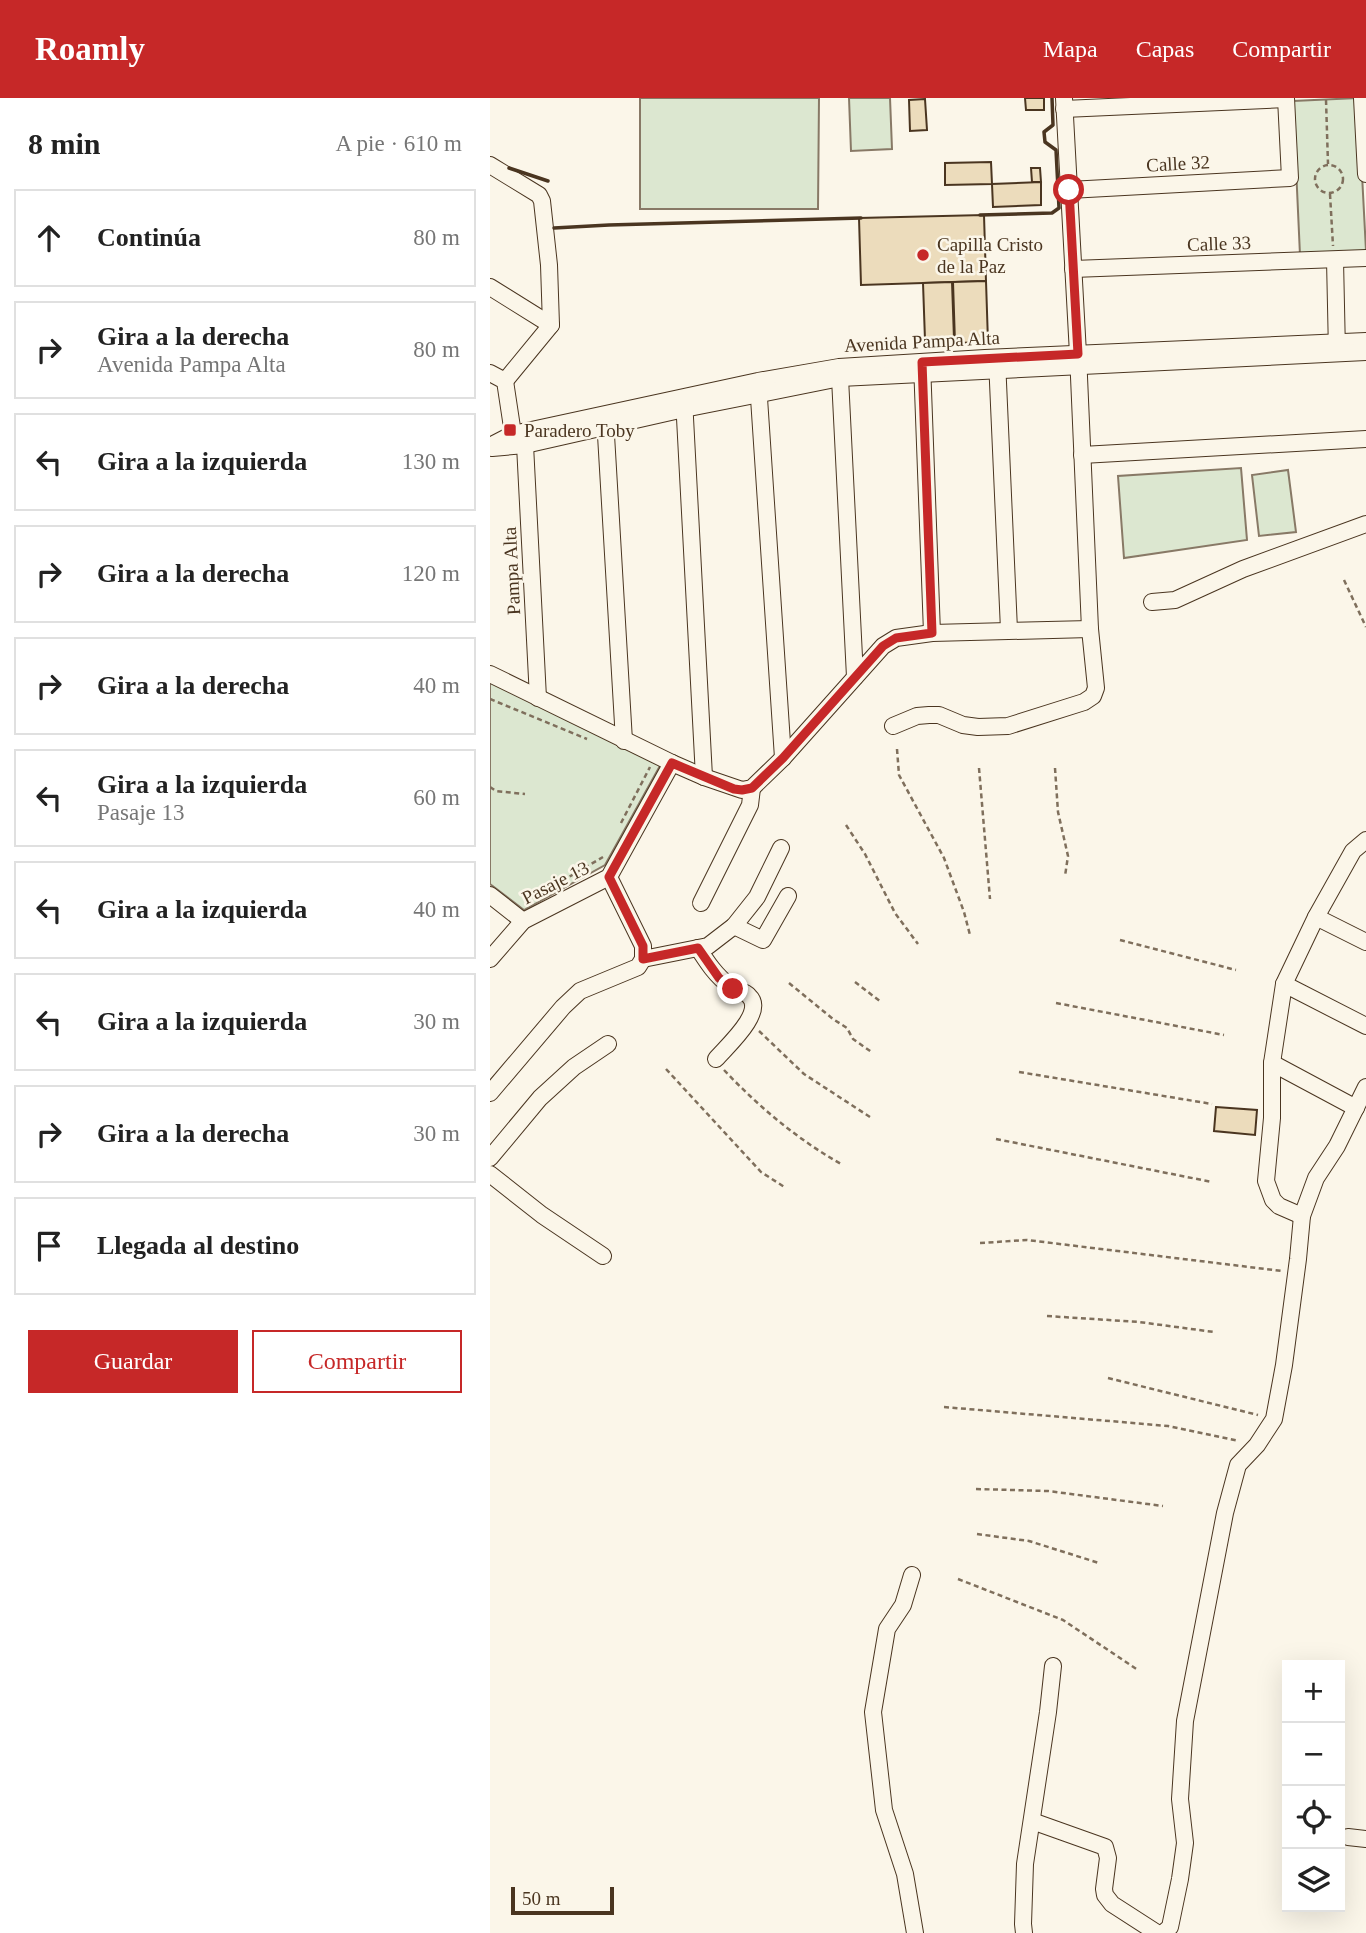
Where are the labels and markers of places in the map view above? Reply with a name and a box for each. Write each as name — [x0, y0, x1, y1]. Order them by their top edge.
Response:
place label: Capilla Cristo de la Paz — [937, 234, 1043, 277]
marker: Capilla Cristo de la Paz — [915, 247, 931, 263]
place label: Paradero Toby — [524, 420, 635, 441]
marker: Paradero Toby — [502, 422, 518, 438]

